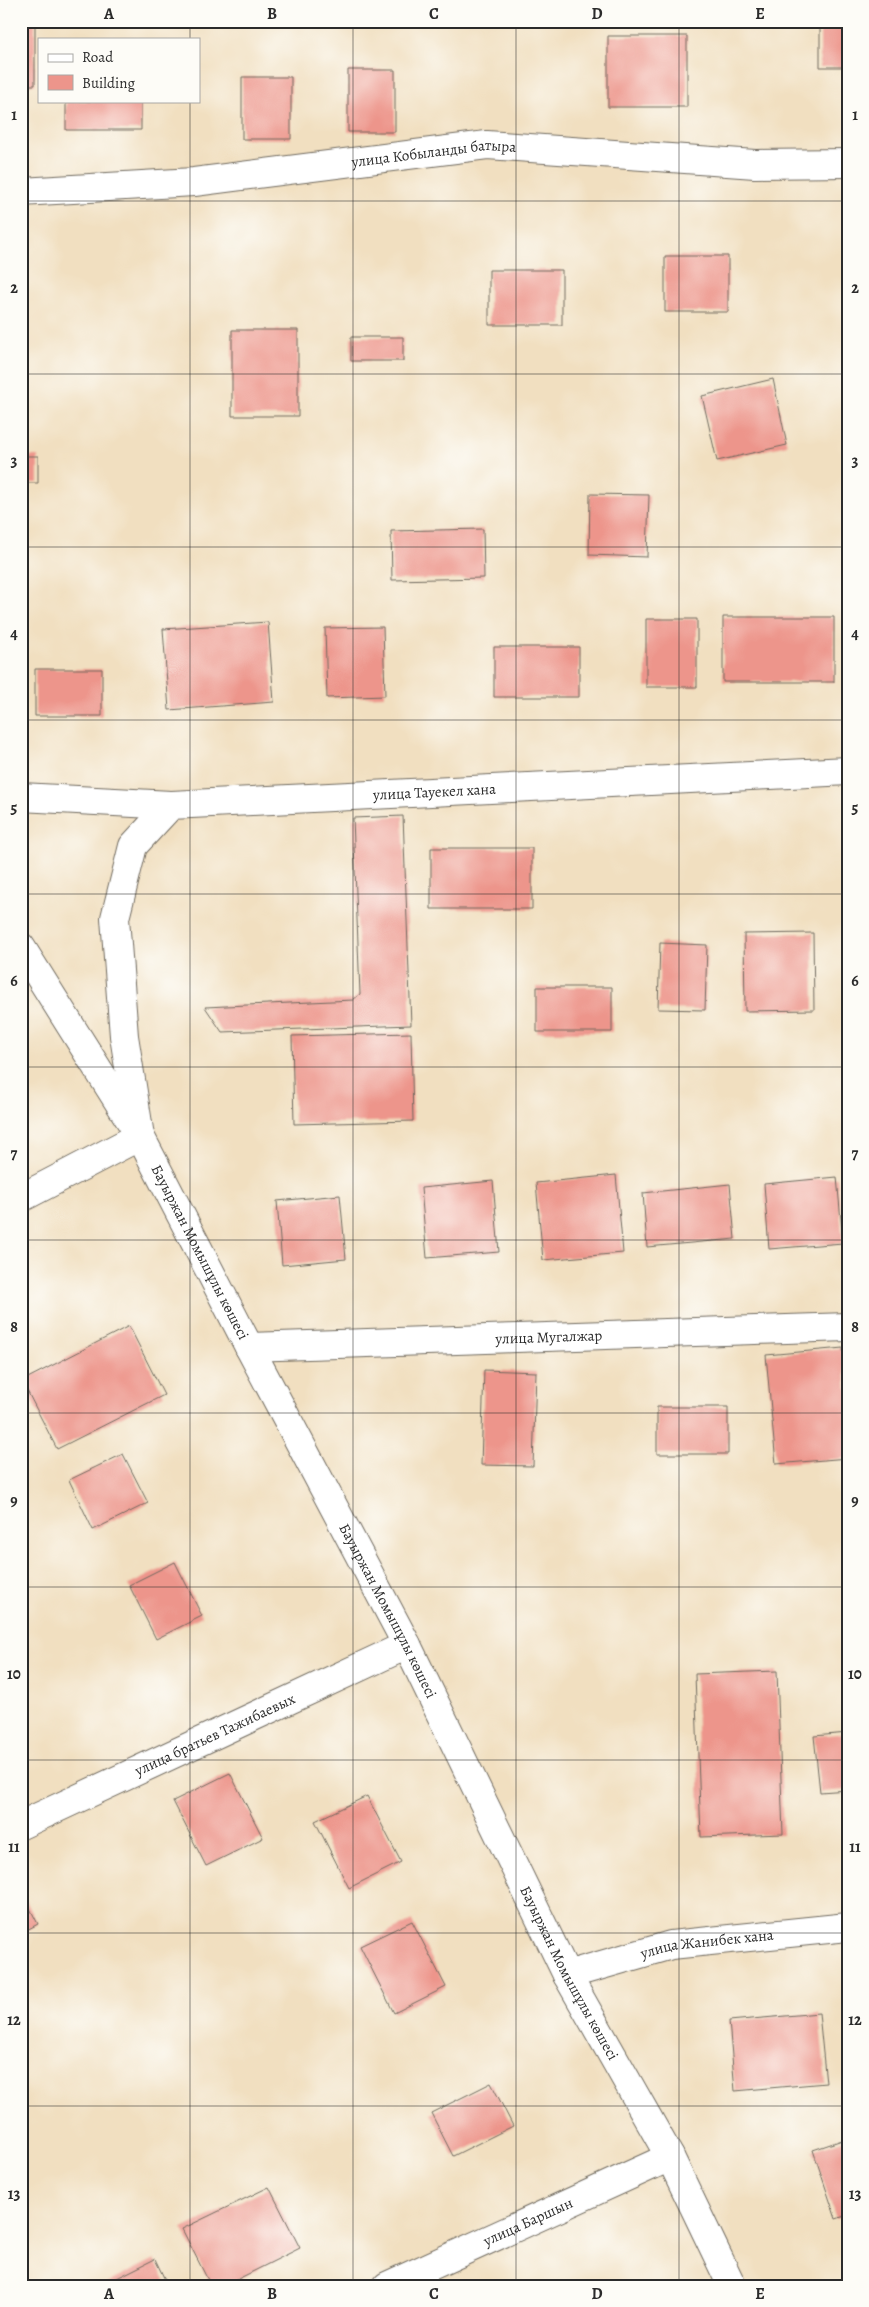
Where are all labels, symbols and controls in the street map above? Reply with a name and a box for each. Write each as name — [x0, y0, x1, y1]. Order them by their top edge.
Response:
text: A — [103, 3, 115, 25]
text: B — [267, 3, 277, 25]
text: C — [429, 3, 439, 25]
text: D — [591, 3, 603, 25]
text: E — [755, 3, 765, 25]
legend — [38, 38, 200, 102]
text: Road — [82, 47, 114, 67]
text: Building — [82, 73, 135, 93]
text: 1 — [11, 104, 17, 126]
text: 1 — [852, 104, 858, 126]
street label: улица Кобыланды батыра — [349, 135, 517, 172]
text: 2 — [10, 277, 18, 299]
text: 2 — [851, 277, 859, 299]
text: 3 — [11, 450, 18, 472]
text: 3 — [852, 450, 859, 472]
text: 4 — [10, 623, 18, 645]
text: 4 — [851, 623, 859, 645]
street label: улица Тауекел хана — [371, 779, 497, 805]
text: 5 — [11, 797, 18, 819]
text: 5 — [852, 797, 859, 819]
text: 6 — [10, 970, 18, 992]
text: 6 — [851, 970, 859, 992]
text: 7 — [11, 1143, 18, 1165]
text: 7 — [852, 1143, 859, 1165]
street label: Бауыржан Момышұлы көшесі — [146, 1161, 253, 1343]
text: 8 — [10, 1316, 18, 1338]
text: 8 — [851, 1316, 859, 1338]
street label: улица Мугалжар — [494, 1325, 603, 1349]
text: 9 — [10, 1490, 18, 1512]
text: 9 — [851, 1490, 859, 1512]
street label: Бауыржан Момышұлы көшесі — [334, 1520, 441, 1702]
text: 10 — [7, 1663, 21, 1685]
text: 10 — [848, 1663, 862, 1685]
street label: улица братьев Тажибаевых — [131, 1688, 299, 1781]
text: 11 — [8, 1836, 20, 1858]
text: 11 — [849, 1836, 861, 1858]
street label: Бауыржан Момышұлы көшесі — [515, 1882, 623, 2064]
street label: улица Жанибек хана — [637, 1925, 775, 1964]
text: 12 — [7, 2009, 21, 2031]
text: 12 — [848, 2009, 862, 2031]
text: 13 — [8, 2183, 20, 2205]
text: 13 — [849, 2183, 861, 2205]
street label: улица Баршын — [479, 2193, 576, 2251]
text: A — [103, 2283, 115, 2305]
text: B — [267, 2283, 277, 2305]
text: C — [429, 2283, 439, 2305]
text: D — [591, 2283, 603, 2305]
text: E — [755, 2283, 765, 2305]

